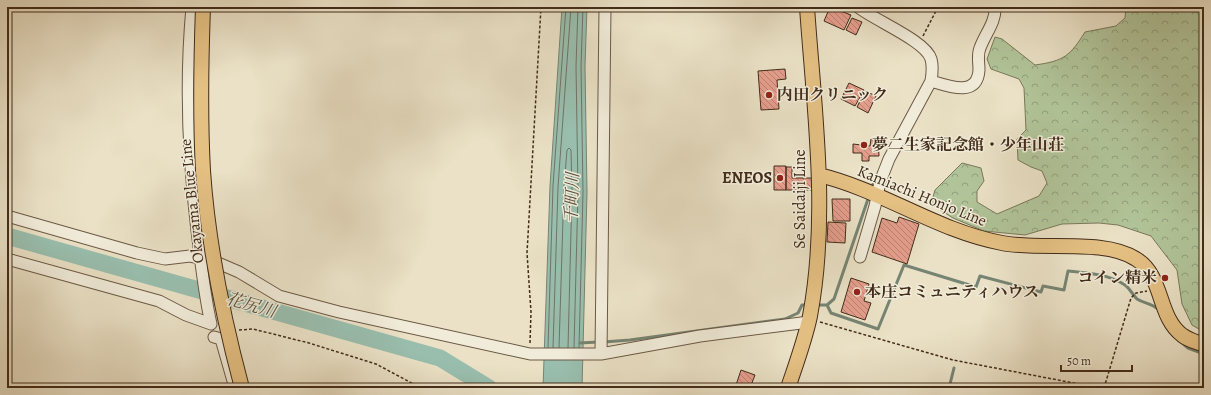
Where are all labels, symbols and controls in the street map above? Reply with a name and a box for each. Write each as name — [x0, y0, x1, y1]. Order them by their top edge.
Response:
place label: 内田クリニック — [777, 84, 888, 106]
marker: 内田クリニック — [764, 90, 774, 100]
place label: 夢二生家記念館・少年山荘 — [872, 134, 1064, 156]
street label: Okayama Blue Line — [175, 138, 209, 264]
marker: 夢二生家記念館・少年山荘 — [859, 140, 869, 150]
street label: Se Saidaiji Line — [789, 149, 811, 249]
street label: Kamiachi Honjo Line — [854, 160, 990, 232]
place label: ENEOS — [722, 167, 772, 189]
water label: 千町川 — [560, 170, 584, 224]
marker: ENEOS — [775, 173, 785, 183]
place label: コイン精米 — [1077, 267, 1157, 289]
marker: コイン精米 — [1160, 273, 1170, 283]
place label: 本庄コミュニティハウス — [865, 281, 1039, 303]
water label: 花尻川 — [223, 287, 281, 324]
marker: 本庄コミュニティハウス — [852, 287, 862, 297]
scale bar — [1061, 347, 1132, 373]
text: 50 m — [1067, 353, 1091, 369]

